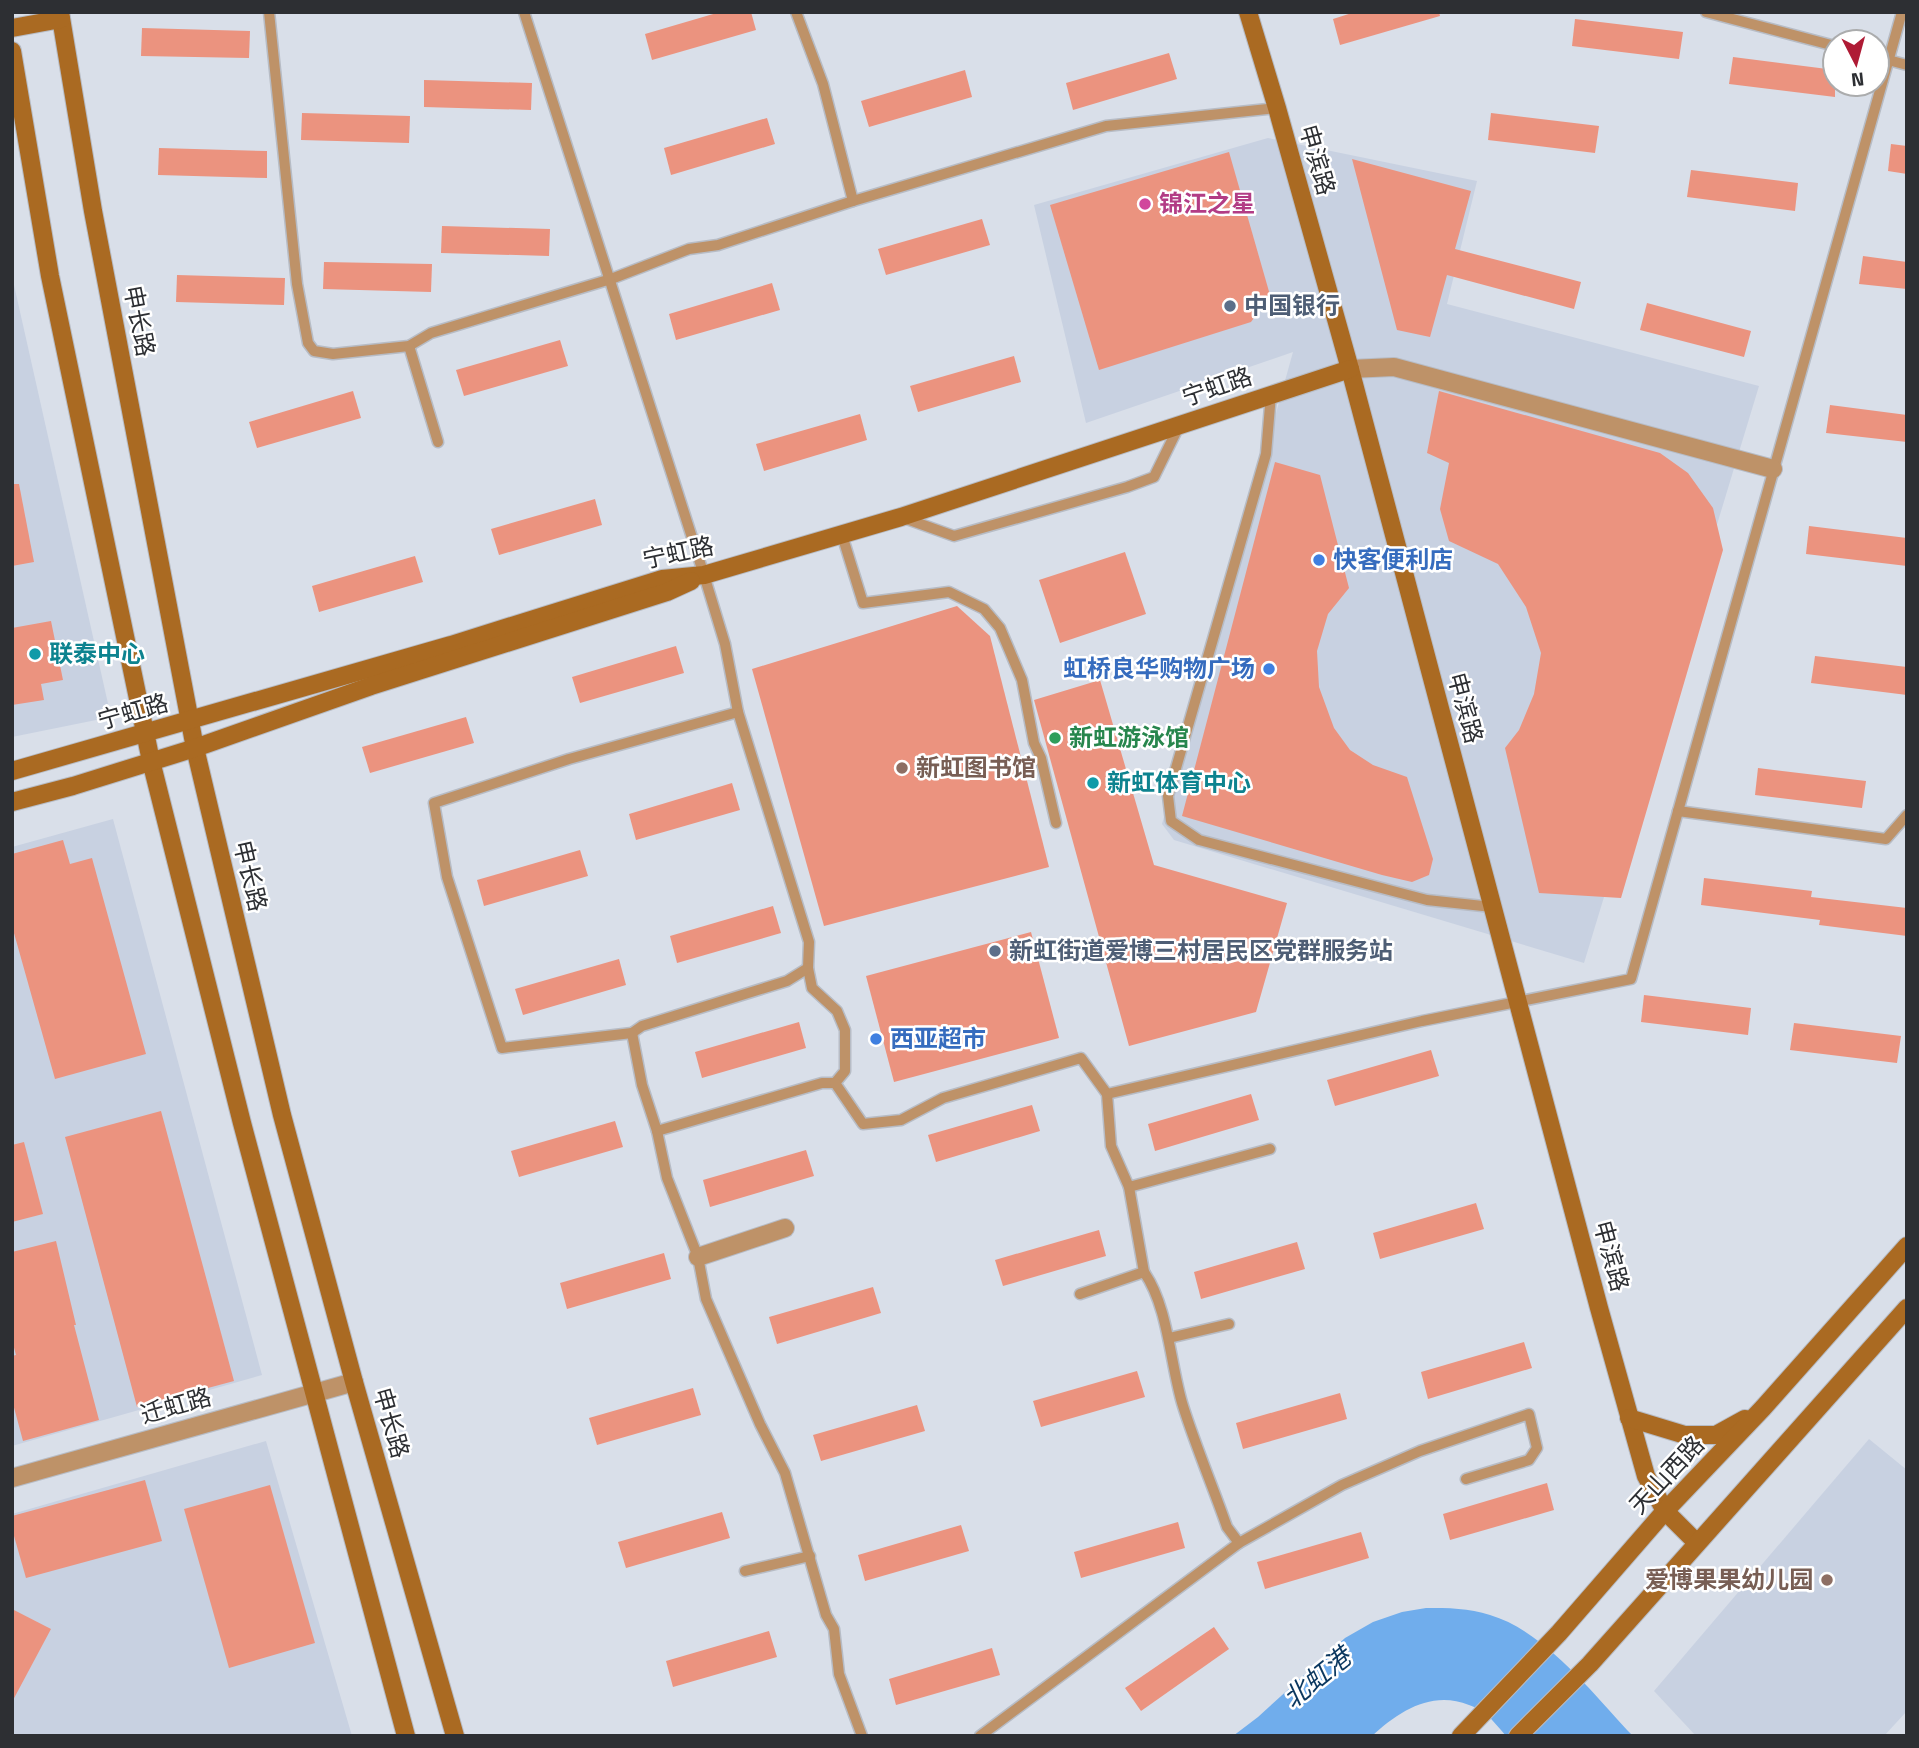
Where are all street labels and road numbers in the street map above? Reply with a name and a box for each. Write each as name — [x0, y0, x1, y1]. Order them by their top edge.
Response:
street label: 申滨路 — [1291, 120, 1345, 199]
street label: 申长路 — [115, 282, 165, 360]
street label: 宁虹路 — [1177, 357, 1257, 415]
street label: 宁虹路 — [639, 527, 717, 577]
street label: 申滨路 — [1439, 668, 1493, 747]
street label: 宁虹路 — [93, 684, 172, 738]
street label: 申长路 — [225, 837, 277, 915]
street label: 申滨路 — [1585, 1216, 1639, 1295]
street label: 迁虹路 — [136, 1378, 215, 1432]
street label: 申长路 — [365, 1383, 419, 1462]
street label: 天山西路 — [1620, 1427, 1712, 1522]

